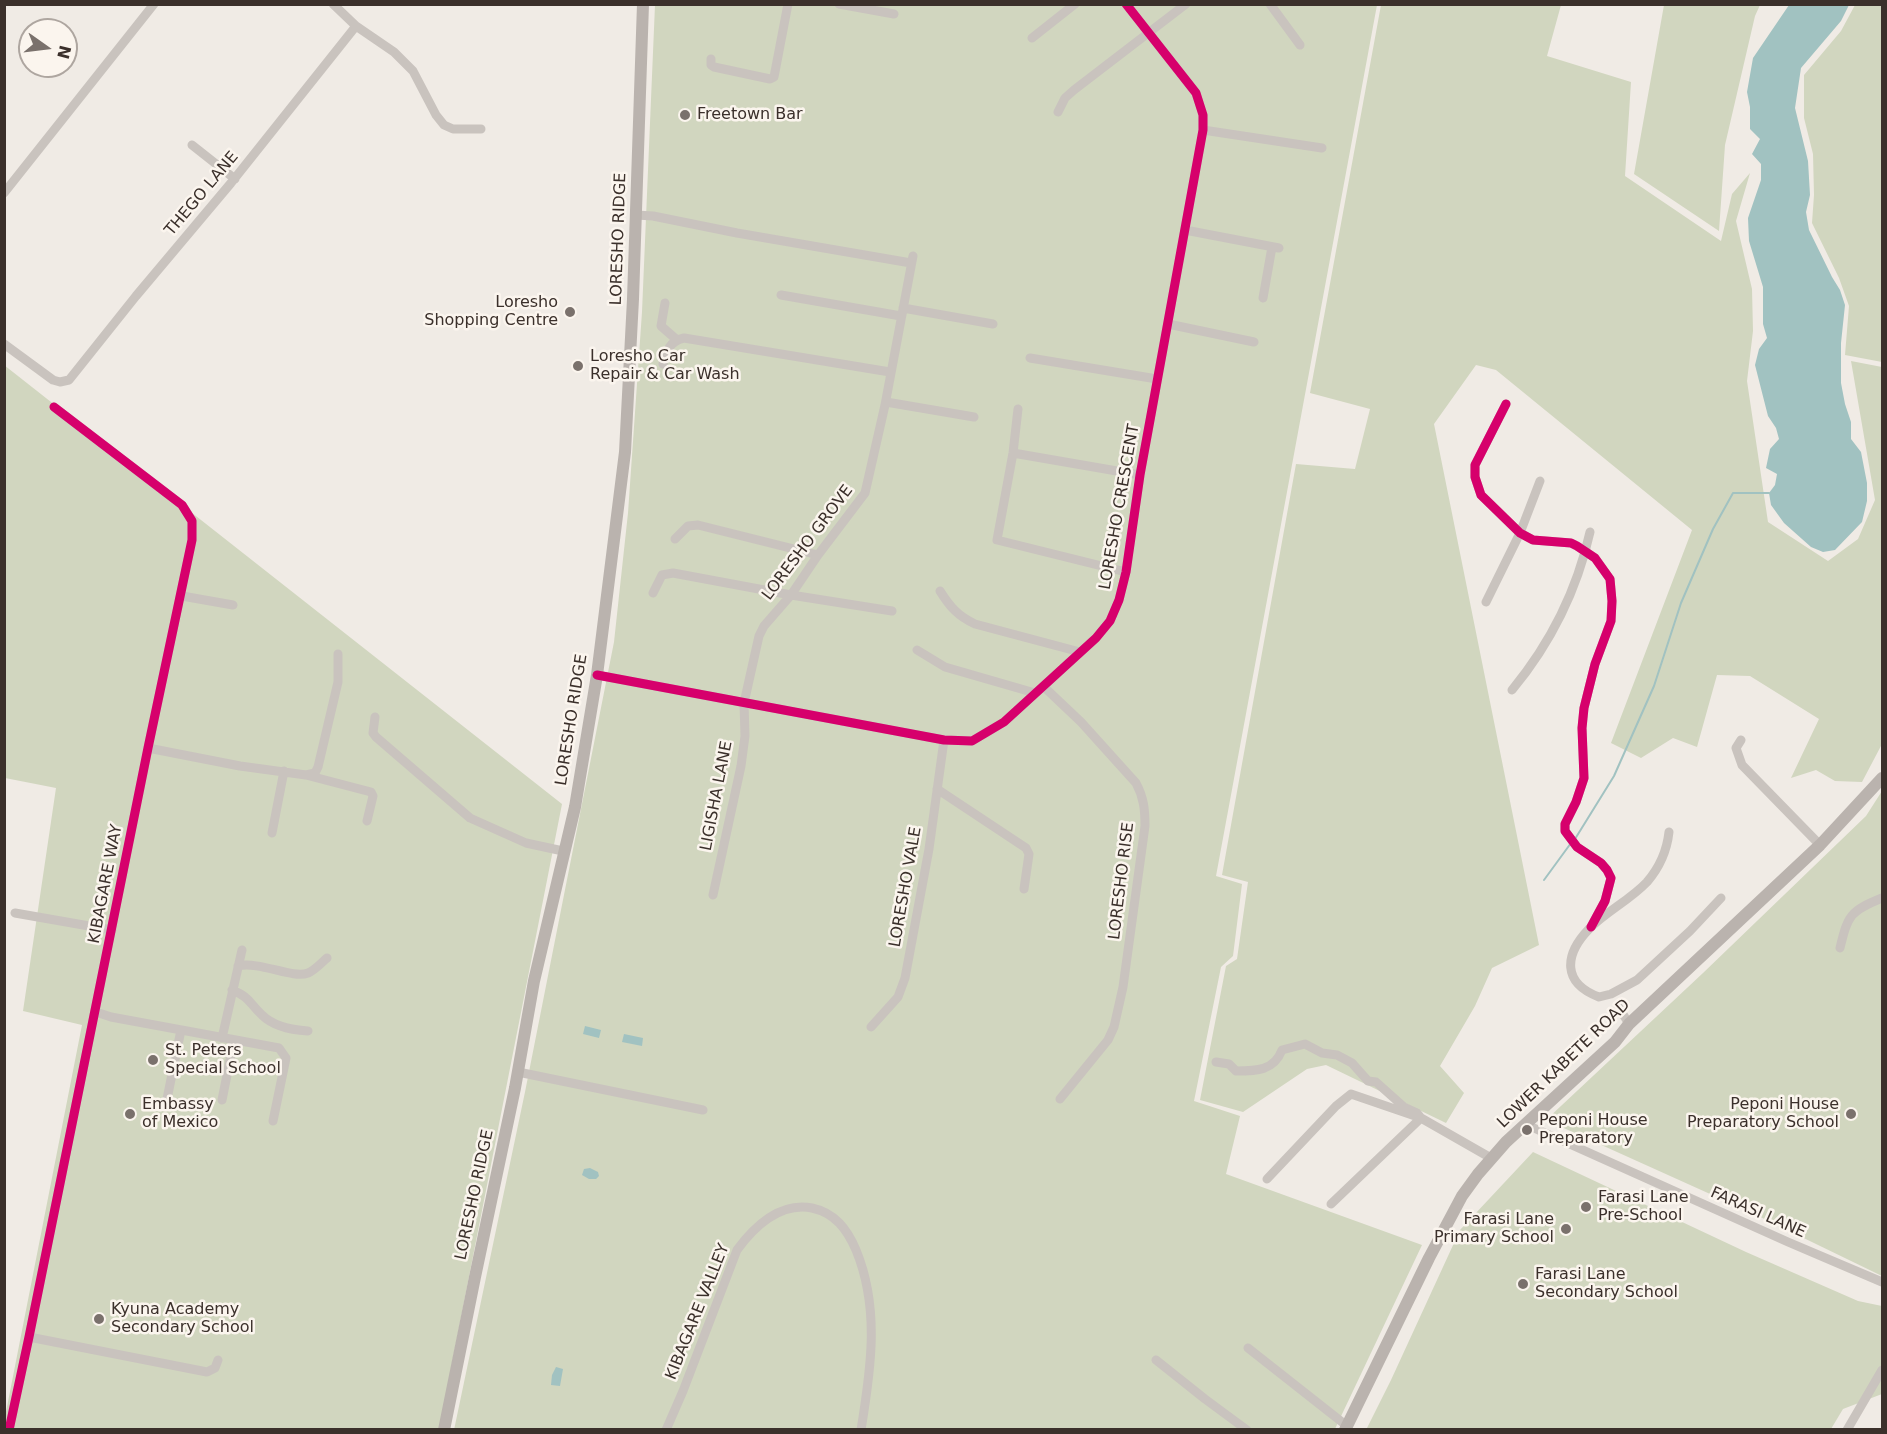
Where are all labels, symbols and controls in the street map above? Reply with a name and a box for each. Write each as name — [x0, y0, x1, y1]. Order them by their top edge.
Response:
north arrow — [18, 18, 78, 78]
text: N — [53, 43, 75, 61]
place label: Freetown Bar — [697, 105, 803, 125]
marker: Freetown Bar — [678, 108, 692, 122]
street label: THEGO LANE — [161, 148, 243, 240]
street label: LORESHO RIDGE — [607, 172, 631, 306]
place label: Loresho Shopping Centre — [424, 293, 558, 331]
marker: Loresho Shopping Centre — [563, 305, 577, 319]
place label: Loresho Car Repair & Car Wash — [590, 347, 740, 385]
marker: Loresho Car Repair & Car Wash — [571, 359, 585, 373]
street label: LORESHO CRESCENT — [1096, 423, 1144, 591]
street label: LORESHO GROVE — [759, 482, 857, 604]
street label: LORESHO RIDGE — [552, 653, 592, 787]
street label: LIGISHA LANE — [697, 740, 737, 852]
street label: LORESHO RISE — [1105, 821, 1139, 941]
street label: KIBAGARE WAY — [85, 823, 127, 945]
street label: LORESHO VALE — [886, 825, 926, 949]
street label: LOWER KABETE ROAD — [1494, 996, 1634, 1132]
place label: St. Peters Special School — [165, 1041, 281, 1079]
marker: St. Peters Special School — [146, 1053, 160, 1067]
place label: Embassy of Mexico — [142, 1095, 218, 1133]
place label: Peponi House Preparatory School — [1687, 1095, 1839, 1133]
marker: Embassy of Mexico — [123, 1107, 137, 1121]
marker: Peponi House Preparatory School — [1844, 1107, 1858, 1121]
place label: Peponi House Preparatory — [1539, 1111, 1648, 1149]
marker: Peponi House Preparatory — [1520, 1123, 1534, 1137]
street label: LORESHO RIDGE — [452, 1128, 498, 1262]
street label: FARASI LANE — [1707, 1183, 1809, 1243]
place label: Farasi Lane Pre-School — [1598, 1188, 1688, 1226]
marker: Farasi Lane Pre-School — [1579, 1200, 1593, 1214]
place label: Farasi Lane Primary School — [1434, 1210, 1554, 1248]
marker: Farasi Lane Primary School — [1559, 1222, 1573, 1236]
street label: KIBAGARE VALLEY — [662, 1241, 734, 1383]
place label: Farasi Lane Secondary School — [1535, 1265, 1678, 1303]
marker: Farasi Lane Secondary School — [1516, 1277, 1530, 1291]
place label: Kyuna Academy Secondary School — [111, 1300, 254, 1338]
marker: Kyuna Academy Secondary School — [92, 1312, 106, 1326]

